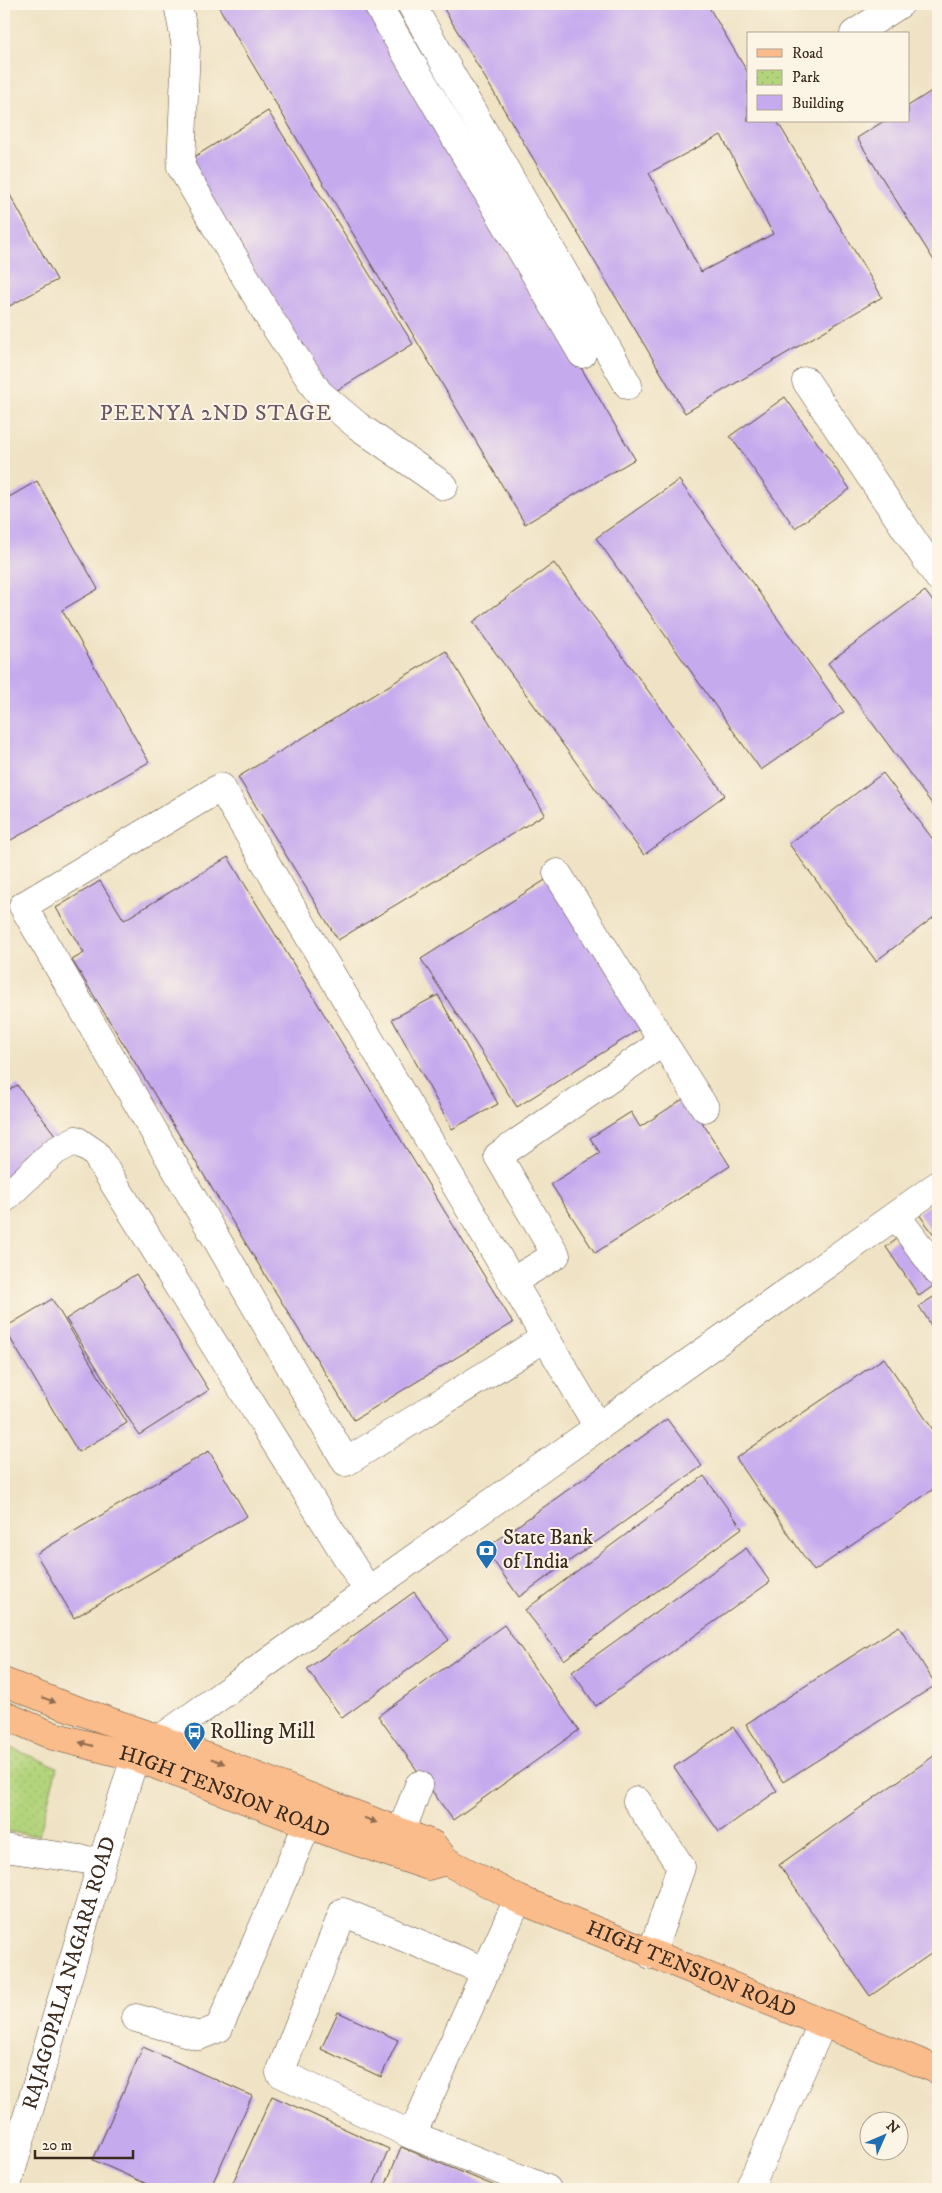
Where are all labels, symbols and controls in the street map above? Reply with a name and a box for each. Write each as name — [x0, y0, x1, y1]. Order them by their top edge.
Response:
legend — [747, 32, 910, 122]
text: Road — [792, 44, 824, 63]
text: Park — [792, 68, 821, 87]
text: Building — [792, 94, 844, 113]
district label: PEENYA 2ND STAGE — [100, 400, 332, 427]
place label: State Bank of India — [503, 1525, 594, 1575]
bank icon: State Bank of India — [475, 1538, 499, 1569]
one-way arrow — [42, 1696, 57, 1704]
place label: Rolling Mill — [210, 1719, 316, 1745]
bus stop icon: Rolling Mill — [182, 1720, 206, 1751]
one-way arrow — [79, 1740, 94, 1748]
street label: HIGH TENSION ROAD — [116, 1740, 334, 1844]
one-way arrow — [211, 1758, 226, 1765]
one-way arrow — [363, 1816, 377, 1824]
street label: RAJAGOPALA NAGARA ROAD — [17, 1833, 122, 2113]
street label: HIGH TENSION ROAD — [582, 1915, 800, 2024]
north arrow — [860, 2110, 910, 2160]
text: N — [882, 2117, 903, 2138]
scale bar — [35, 2128, 132, 2160]
text: 20 m — [42, 2136, 72, 2155]

